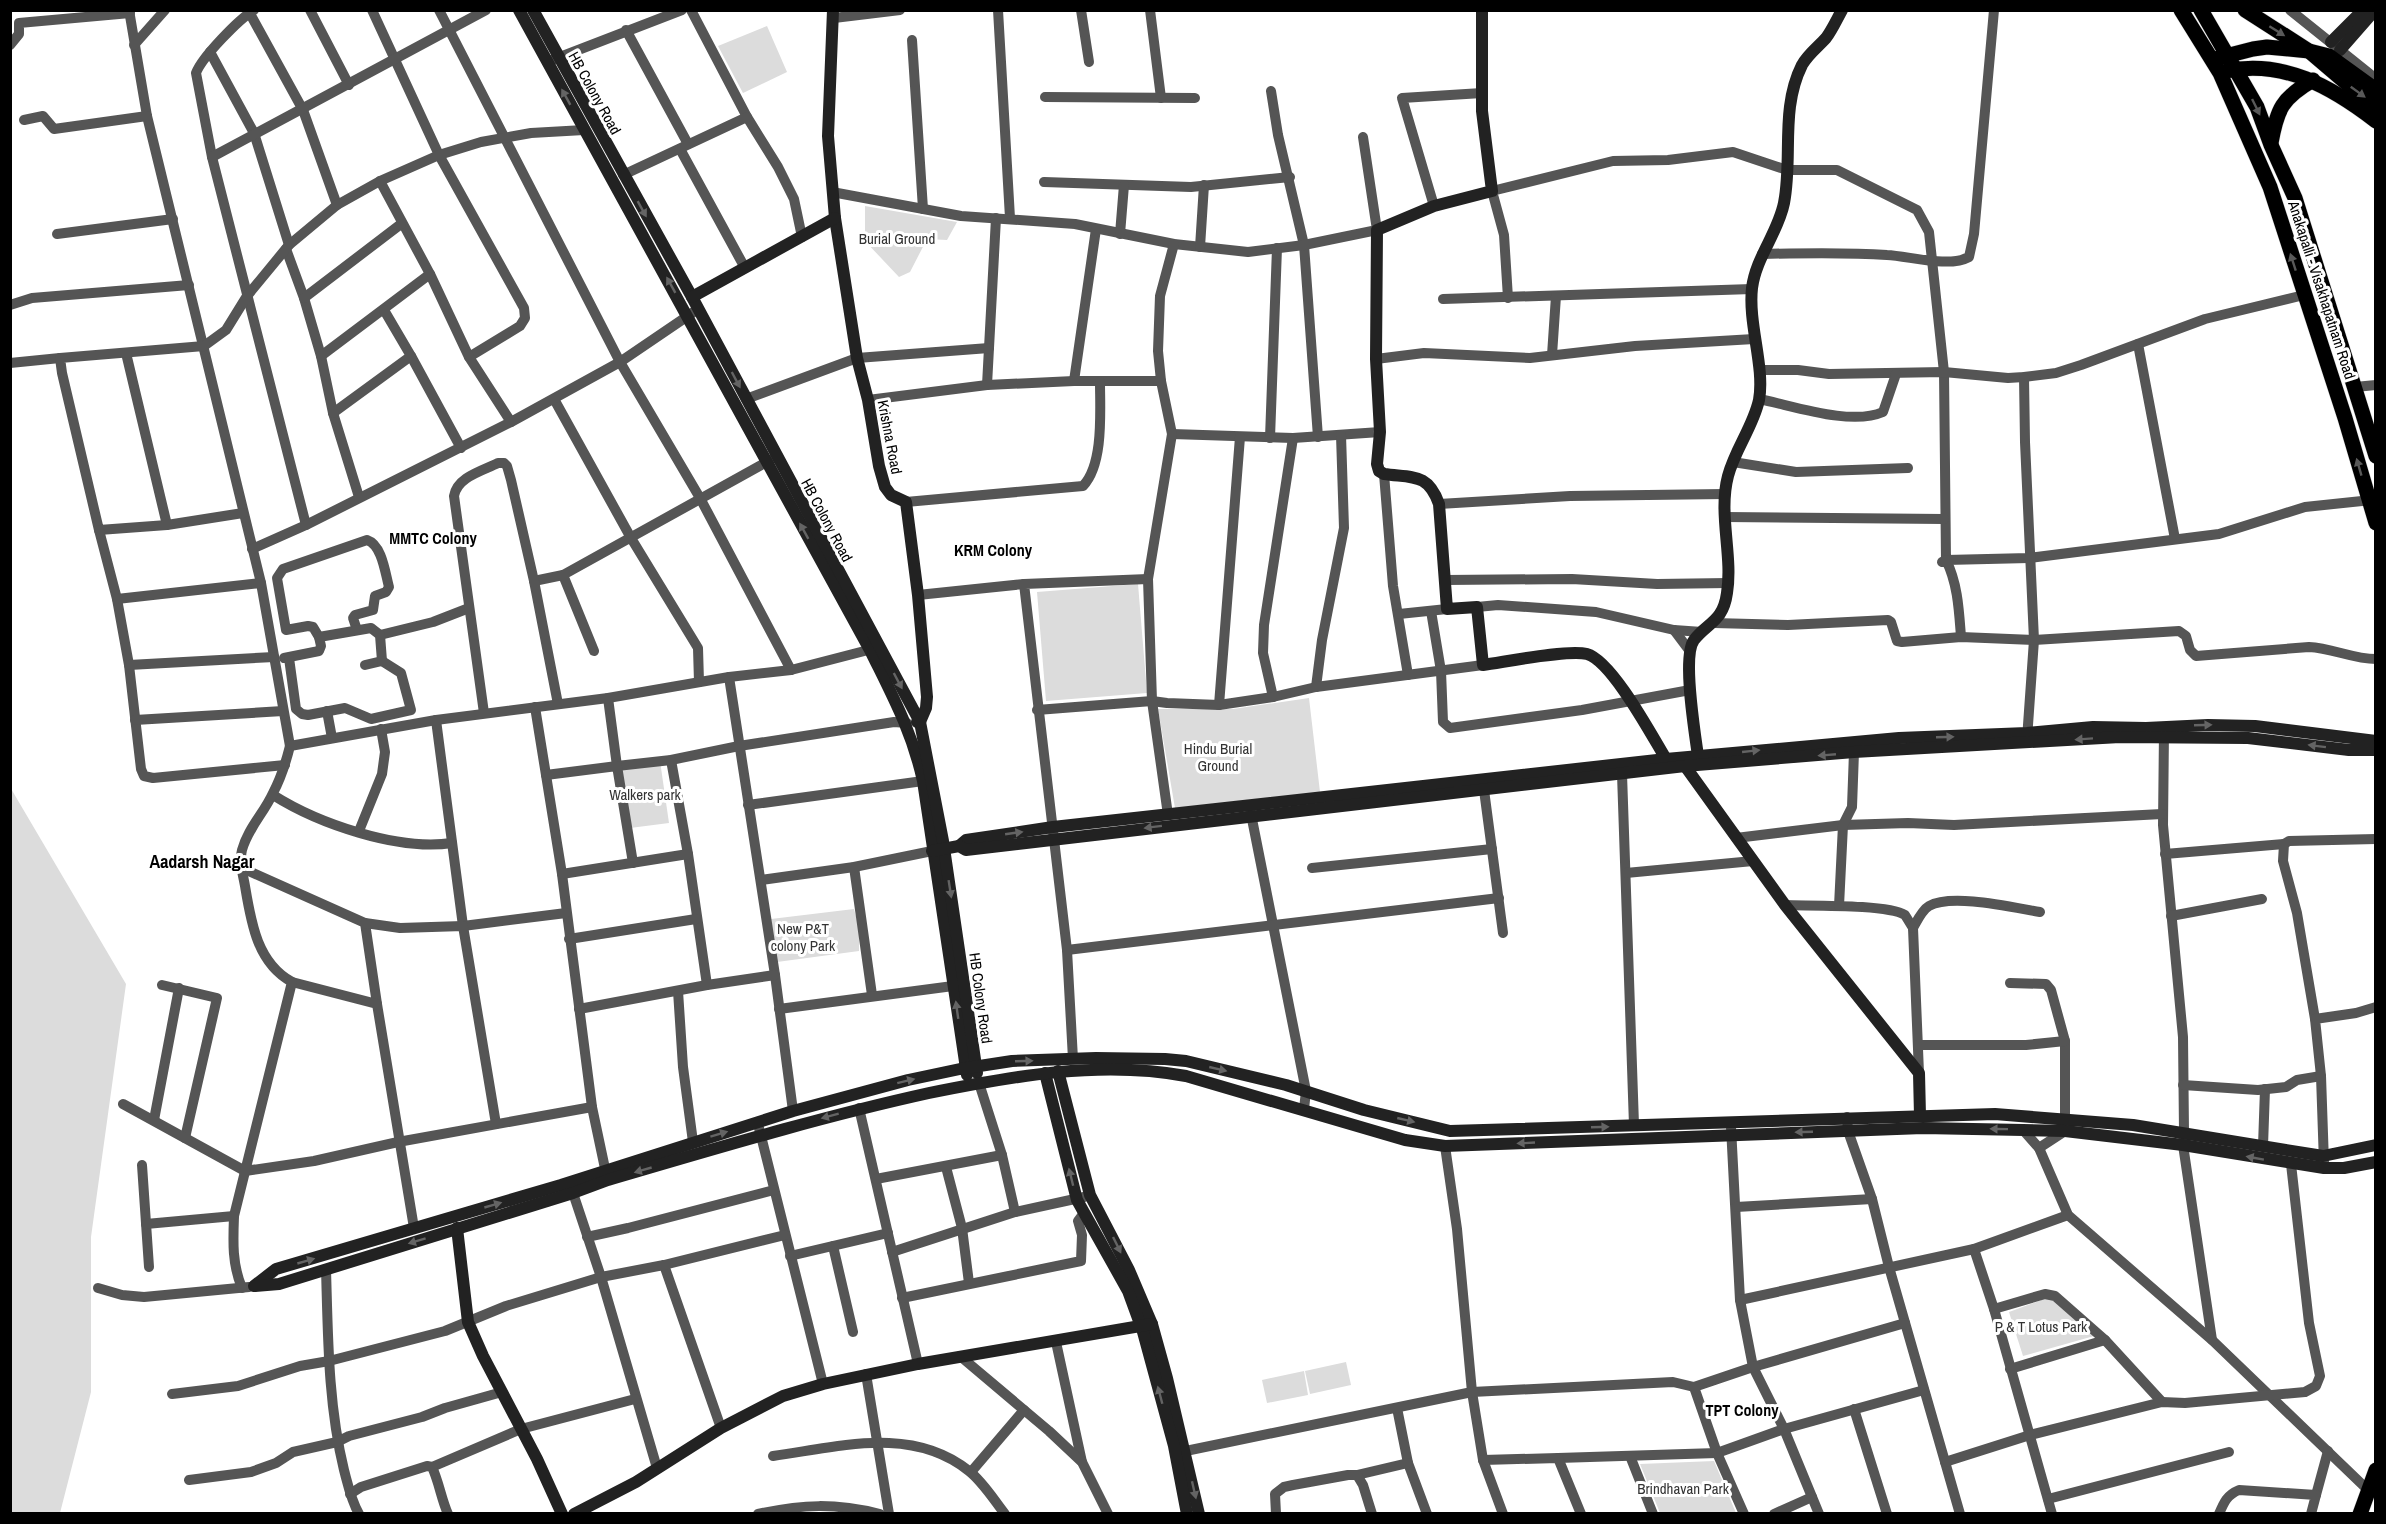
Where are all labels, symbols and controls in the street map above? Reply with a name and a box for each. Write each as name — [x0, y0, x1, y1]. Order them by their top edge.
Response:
one-way arrow — [2269, 25, 2285, 36]
street label: HB Colony Road — [564, 48, 626, 138]
one-way arrow — [2349, 86, 2365, 98]
one-way arrow — [561, 88, 571, 105]
one-way arrow — [2251, 98, 2260, 115]
street label: Anakapalli - Visakhapatnam Road — [2283, 197, 2361, 382]
one-way arrow — [637, 201, 647, 218]
park label: Burial Ground — [859, 228, 935, 249]
one-way arrow — [2288, 253, 2297, 271]
one-way arrow — [666, 277, 676, 294]
one-way arrow — [731, 372, 741, 389]
street label: Krishna Road — [873, 398, 907, 476]
one-way arrow — [2354, 458, 2363, 476]
street label: HB Colony Road — [796, 475, 858, 565]
one-way arrow — [799, 522, 809, 539]
district label: MMTC Colony — [389, 527, 477, 549]
district label: KRM Colony — [954, 539, 1033, 561]
one-way arrow — [893, 673, 903, 690]
one-way arrow — [2193, 721, 2212, 730]
one-way arrow — [1936, 732, 1955, 741]
one-way arrow — [2075, 735, 2094, 744]
park label: Hindu Burial Ground — [1184, 738, 1252, 776]
one-way arrow — [2308, 741, 2327, 751]
one-way arrow — [1741, 746, 1760, 756]
one-way arrow — [1817, 750, 1836, 760]
park label: Walkers park — [609, 784, 682, 805]
one-way arrow — [1143, 823, 1162, 832]
one-way arrow — [1005, 828, 1024, 837]
district label: Aadarsh Nagar — [150, 849, 255, 874]
one-way arrow — [946, 879, 955, 898]
park label: New P&T colony Park — [771, 918, 836, 956]
street label: HB Colony Road — [964, 951, 998, 1045]
one-way arrow — [952, 1000, 961, 1019]
one-way arrow — [1015, 1056, 1034, 1065]
one-way arrow — [1209, 1065, 1228, 1074]
one-way arrow — [897, 1075, 915, 1085]
one-way arrow — [821, 1112, 839, 1121]
one-way arrow — [1397, 1116, 1415, 1126]
one-way arrow — [1590, 1122, 1609, 1131]
one-way arrow — [1990, 1125, 2009, 1134]
one-way arrow — [1795, 1127, 1814, 1136]
one-way arrow — [710, 1129, 728, 1138]
one-way arrow — [1516, 1138, 1535, 1147]
one-way arrow — [2246, 1153, 2265, 1162]
one-way arrow — [634, 1166, 652, 1175]
one-way arrow — [1065, 1168, 1075, 1187]
one-way arrow — [484, 1200, 502, 1209]
one-way arrow — [408, 1237, 426, 1246]
one-way arrow — [1112, 1237, 1121, 1254]
one-way arrow — [297, 1255, 315, 1265]
park label: P & T Lotus Park — [1995, 1316, 2088, 1337]
one-way arrow — [1155, 1386, 1165, 1404]
district label: TPT Colony — [1706, 1399, 1779, 1421]
park label: Brindhavan Park — [1637, 1478, 1730, 1499]
one-way arrow — [1189, 1481, 1199, 1500]

